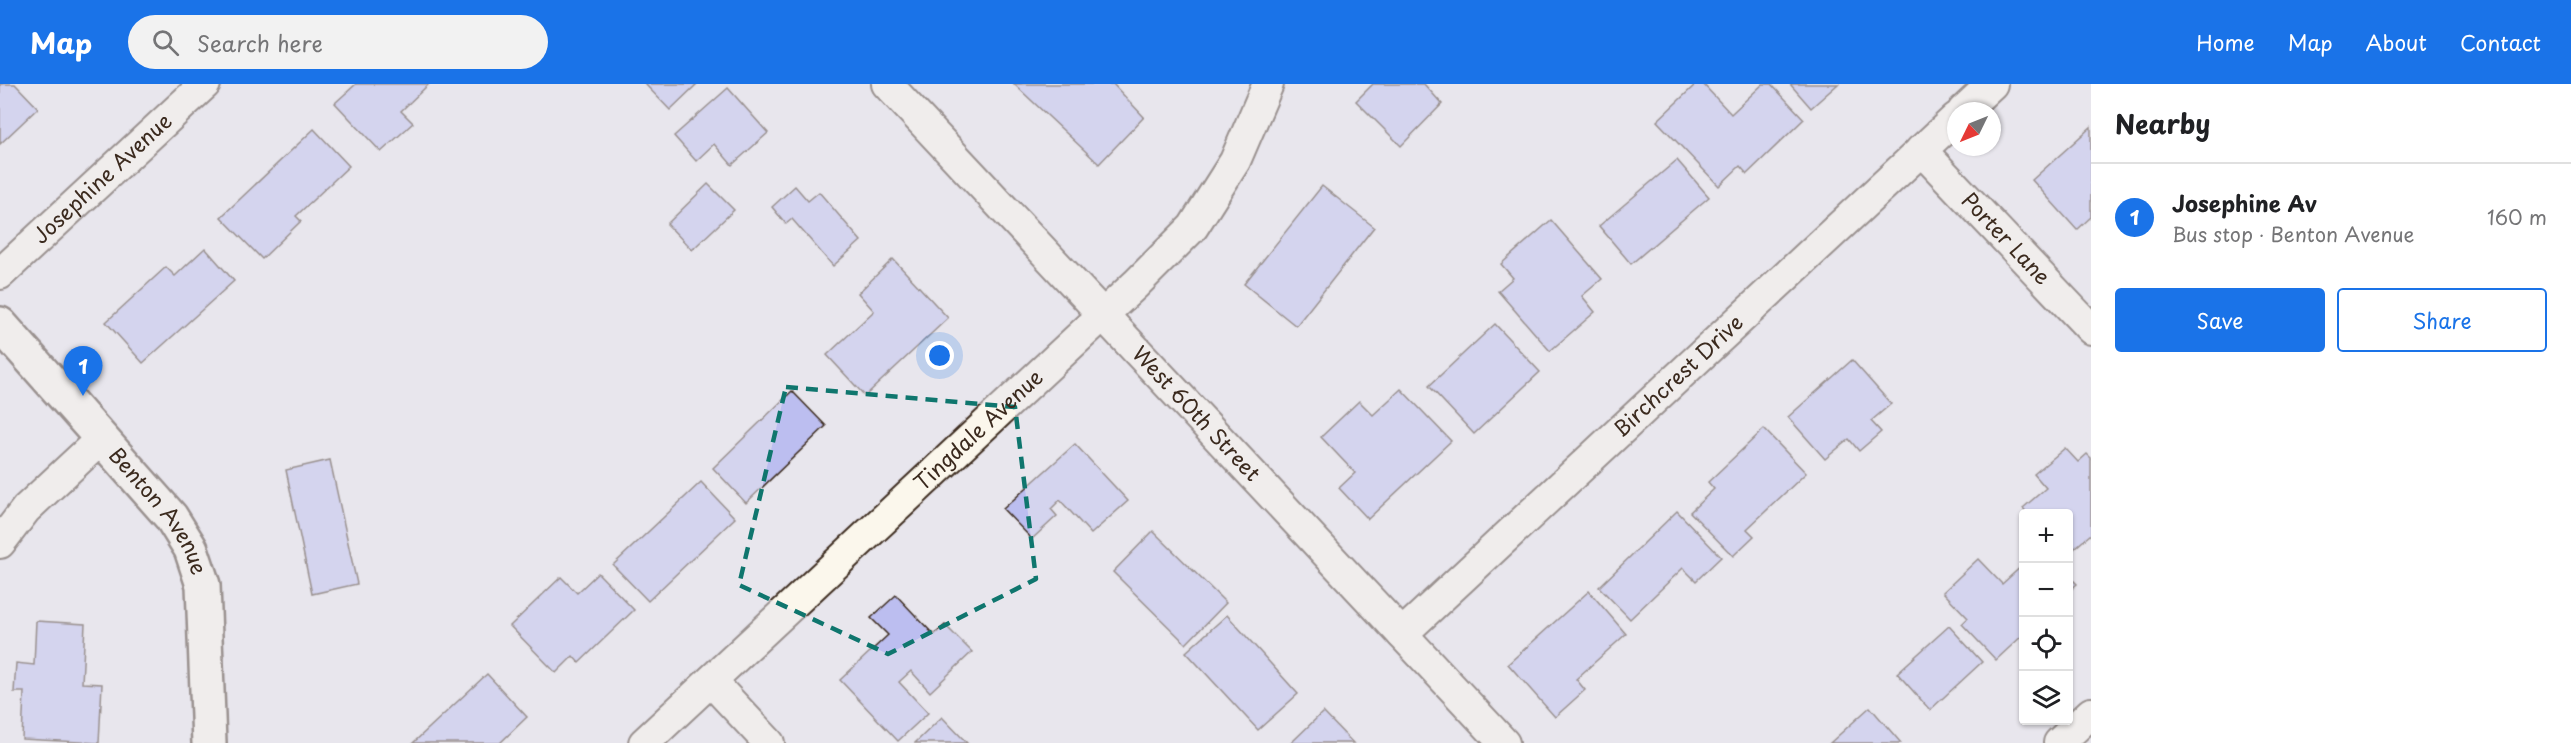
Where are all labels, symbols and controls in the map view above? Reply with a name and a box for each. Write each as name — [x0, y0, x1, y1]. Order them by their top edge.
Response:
search box — [128, 15, 548, 69]
text: Map — [30, 21, 92, 64]
icon: search — [149, 26, 182, 59]
text: Search here — [197, 26, 323, 59]
text: Home — [2196, 26, 2255, 58]
text: Map — [2288, 26, 2333, 58]
text: About — [2366, 26, 2427, 58]
text: Contact — [2460, 26, 2541, 58]
north arrow — [1947, 102, 2001, 156]
text: Nearby — [2115, 104, 2210, 143]
street label: Josephine Avenue — [25, 105, 178, 250]
street label: Porter Lane — [1955, 184, 2059, 291]
text: Josephine Av — [2172, 186, 2317, 219]
text: 1 — [2130, 202, 2139, 232]
text: 160 m — [2487, 202, 2547, 232]
text: Bus stop · Benton Avenue — [2172, 219, 2415, 249]
button: Save — [2115, 288, 2325, 352]
button: Share — [2337, 288, 2547, 352]
street label: Birchcrest Drive — [1605, 306, 1749, 444]
street label: West 60th Street — [1126, 338, 1269, 488]
your location — [925, 341, 954, 370]
pin: 1 — [64, 346, 103, 396]
street label: Tingdale Avenue — [906, 361, 1049, 497]
street label: Benton Avenue — [102, 439, 216, 578]
map controls — [2019, 509, 2073, 725]
button: + — [2019, 509, 2073, 563]
button: − — [2019, 563, 2073, 617]
button: locate — [2019, 617, 2073, 671]
button: layers — [2019, 671, 2073, 725]

